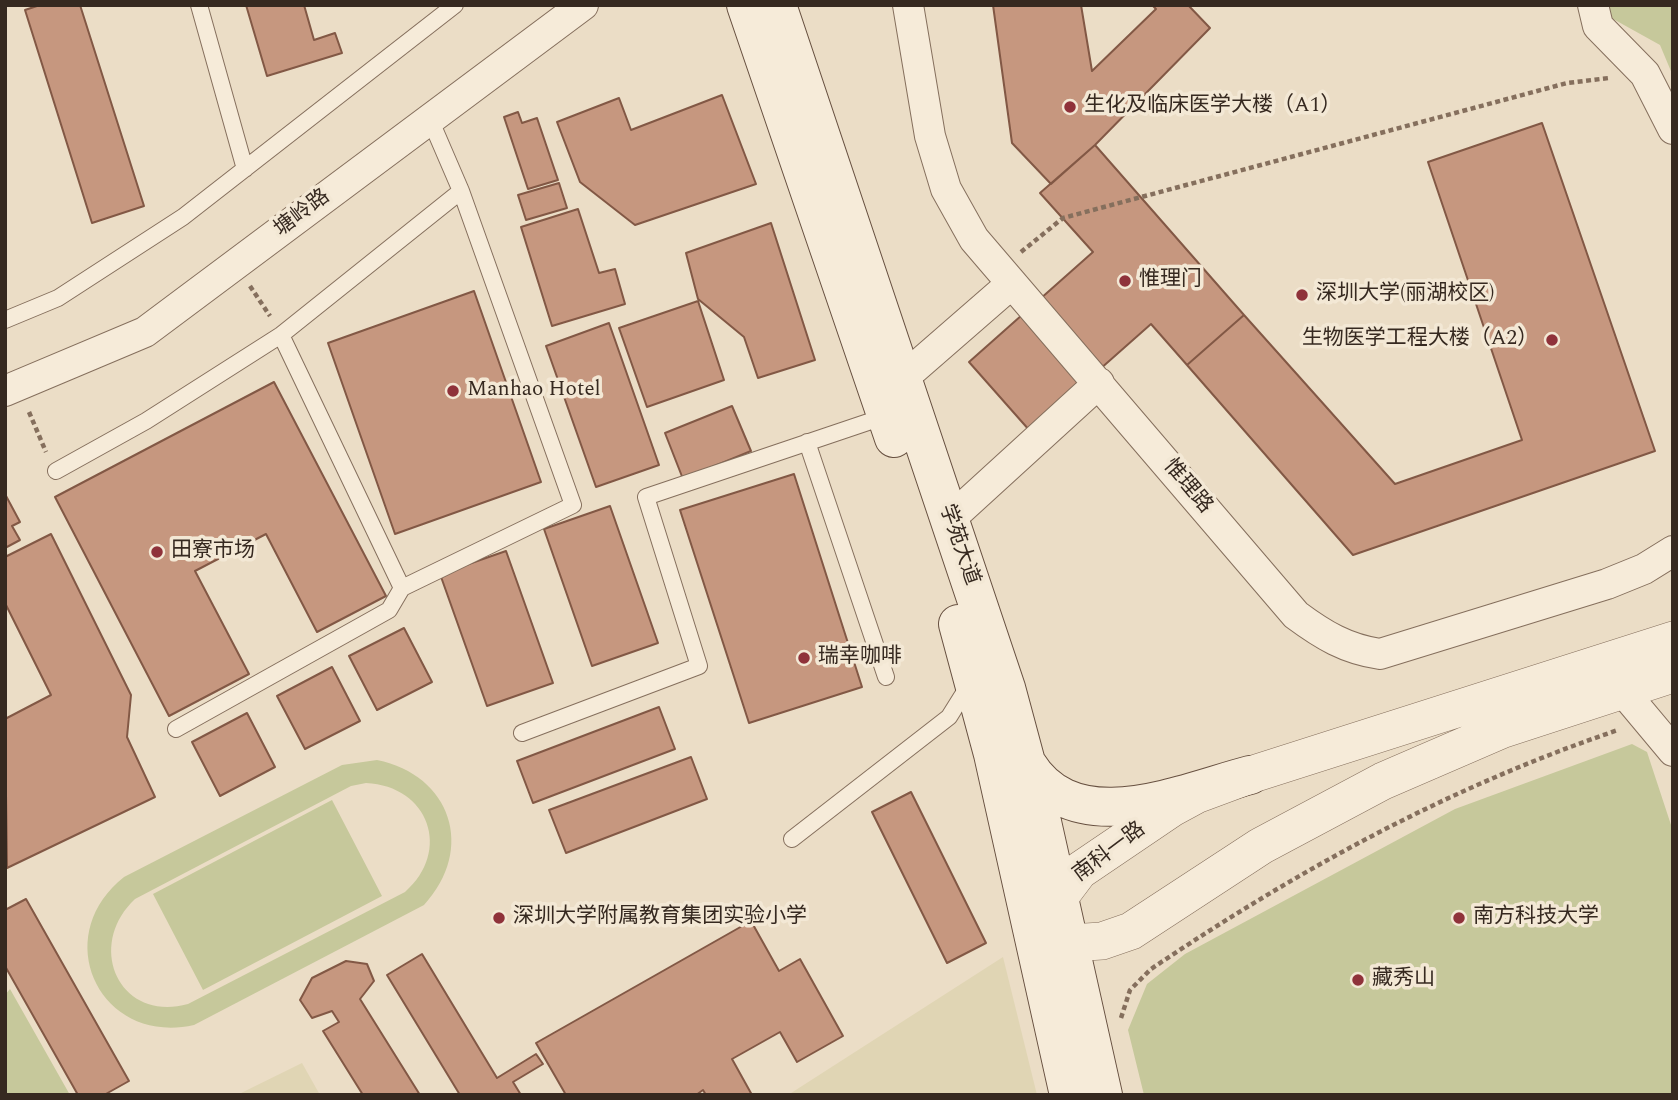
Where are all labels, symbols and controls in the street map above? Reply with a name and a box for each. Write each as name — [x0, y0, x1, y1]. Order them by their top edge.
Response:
place label: 生化及临床医学大楼（A1） — [1084, 94, 1341, 120]
marker: 生化及临床医学大楼（A1） — [1062, 99, 1078, 115]
street label: 塘岭路 — [270, 185, 336, 243]
place label: 惟理门 — [1139, 268, 1202, 294]
marker: 惟理门 — [1117, 273, 1133, 289]
place label: 深圳大学(丽湖校区) — [1316, 282, 1494, 308]
marker: 深圳大学(丽湖校区) — [1294, 287, 1310, 303]
place label: 生物医学工程大楼（A2） — [1302, 327, 1538, 353]
marker: 生物医学工程大楼（A2） — [1544, 332, 1560, 348]
place label: Manhao Hotel — [467, 378, 601, 404]
marker: Manhao Hotel — [445, 383, 461, 399]
street label: 惟理路 — [1157, 455, 1217, 519]
street label: 学苑大道 — [932, 501, 984, 589]
place label: 田寮市场 — [171, 539, 255, 565]
marker: 田寮市场 — [149, 544, 165, 560]
place label: 瑞幸咖啡 — [818, 645, 902, 671]
marker: 瑞幸咖啡 — [796, 650, 812, 666]
street label: 南科一路 — [1069, 818, 1151, 888]
place label: 深圳大学附属教育集团实验小学 — [513, 905, 807, 931]
place label: 南方科技大学 — [1473, 905, 1599, 931]
marker: 深圳大学附属教育集团实验小学 — [491, 910, 507, 926]
marker: 南方科技大学 — [1451, 910, 1467, 926]
place label: 藏秀山 — [1372, 967, 1435, 993]
marker: 藏秀山 — [1350, 972, 1366, 988]

